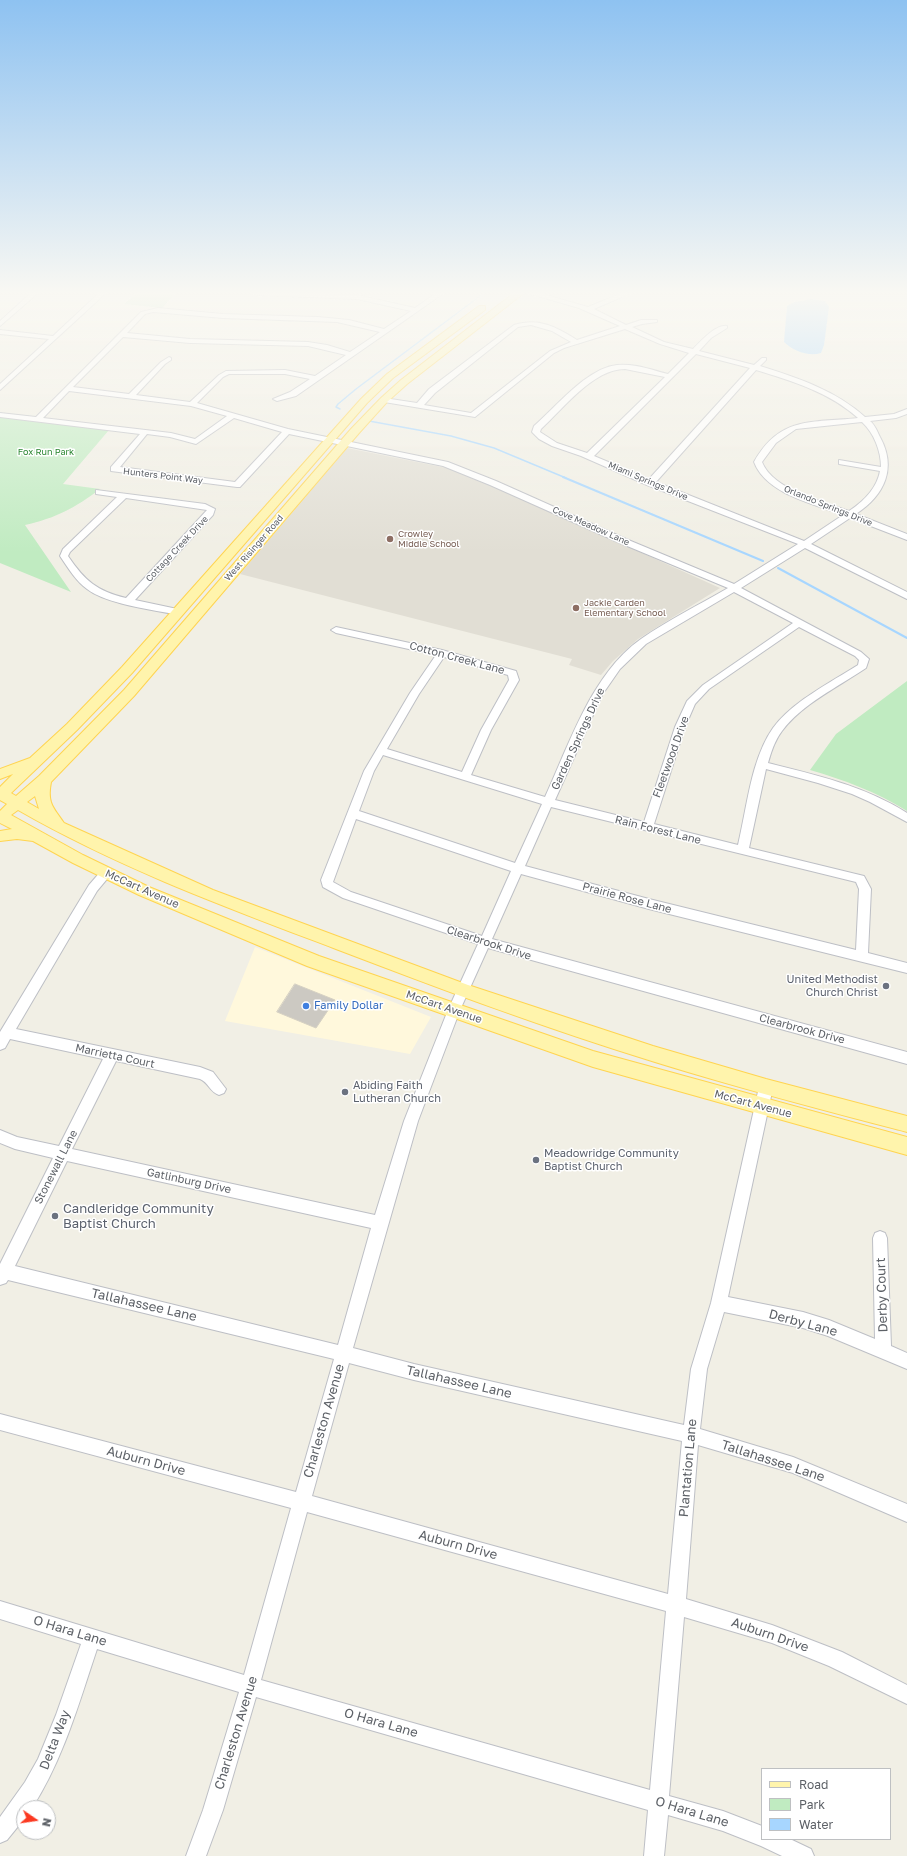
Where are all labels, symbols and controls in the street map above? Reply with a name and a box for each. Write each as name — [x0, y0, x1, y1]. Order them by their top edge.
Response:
park label: Fox Run Park — [18, 447, 74, 457]
street label: Miami Springs Drive — [607, 459, 689, 503]
street label: Hunters Point Way — [123, 466, 203, 486]
street label: Orlando Springs Drive — [782, 483, 874, 529]
street label: Cove Meadow Lane — [551, 504, 631, 548]
street label: West Risinger Road — [222, 513, 286, 583]
street label: Cottage Creek Drive — [144, 514, 210, 584]
place label: Crowley Middle School — [398, 529, 459, 550]
marker: Crowley Middle School — [385, 534, 395, 544]
place label: Jackie Carden Elementary School — [584, 598, 666, 619]
marker: Jackie Carden Elementary School — [571, 603, 581, 613]
street label: Cotton Creek Lane — [408, 639, 506, 677]
street label: Garden Springs Drive — [549, 686, 607, 792]
street label: Fleetwood Drive — [650, 714, 692, 800]
street label: Rain Forest Lane — [614, 813, 702, 847]
street label: McCart Avenue — [103, 867, 181, 911]
street label: Prairie Rose Lane — [581, 880, 673, 916]
street label: Clearbrook Drive — [445, 923, 533, 963]
place label: United Methodist Church Christ — [786, 973, 878, 999]
marker: United Methodist Church Christ — [881, 981, 891, 991]
street label: McCart Avenue — [404, 988, 484, 1026]
place label: Family Dollar — [314, 999, 383, 1013]
marker: Family Dollar — [301, 1001, 311, 1011]
street label: Clearbrook Drive — [758, 1011, 846, 1047]
street label: Marrietta Court — [74, 1041, 156, 1071]
place label: Abiding Faith Lutheran Church — [353, 1079, 441, 1105]
marker: Abiding Faith Lutheran Church — [340, 1087, 350, 1097]
street label: McCart Avenue — [713, 1087, 793, 1121]
street label: Stonewall Lane — [32, 1128, 80, 1206]
place label: Meadowridge Community Baptist Church — [544, 1147, 679, 1173]
marker: Meadowridge Community Baptist Church — [531, 1155, 541, 1165]
street label: Gatlinburg Drive — [146, 1166, 232, 1196]
place label: Candleridge Community Baptist Church — [63, 1201, 214, 1232]
marker: Candleridge Community Baptist Church — [50, 1211, 60, 1221]
street label: Derby Court — [873, 1257, 891, 1333]
street label: Tallahassee Lane — [90, 1285, 198, 1325]
street label: Derby Lane — [767, 1306, 839, 1340]
street label: Charleston Avenue — [300, 1362, 348, 1480]
street label: Tallahassee Lane — [405, 1362, 513, 1402]
street label: Plantation Lane — [676, 1418, 700, 1518]
street label: Tallahassee Lane — [719, 1437, 827, 1485]
street label: Auburn Drive — [105, 1443, 187, 1479]
street label: Auburn Drive — [417, 1527, 499, 1563]
street label: O Hara Lane — [31, 1612, 109, 1650]
street label: Auburn Drive — [729, 1614, 811, 1656]
street label: Charleston Avenue — [211, 1674, 261, 1792]
street label: O Hara Lane — [342, 1705, 420, 1741]
street label: Delta Way — [36, 1708, 74, 1772]
legend — [761, 1768, 891, 1840]
text: Road — [799, 1777, 828, 1792]
street label: O Hara Lane — [653, 1793, 731, 1831]
text: Park — [799, 1797, 825, 1812]
north arrow — [16, 1800, 56, 1840]
text: N — [40, 1817, 54, 1828]
text: Water — [799, 1817, 833, 1832]

